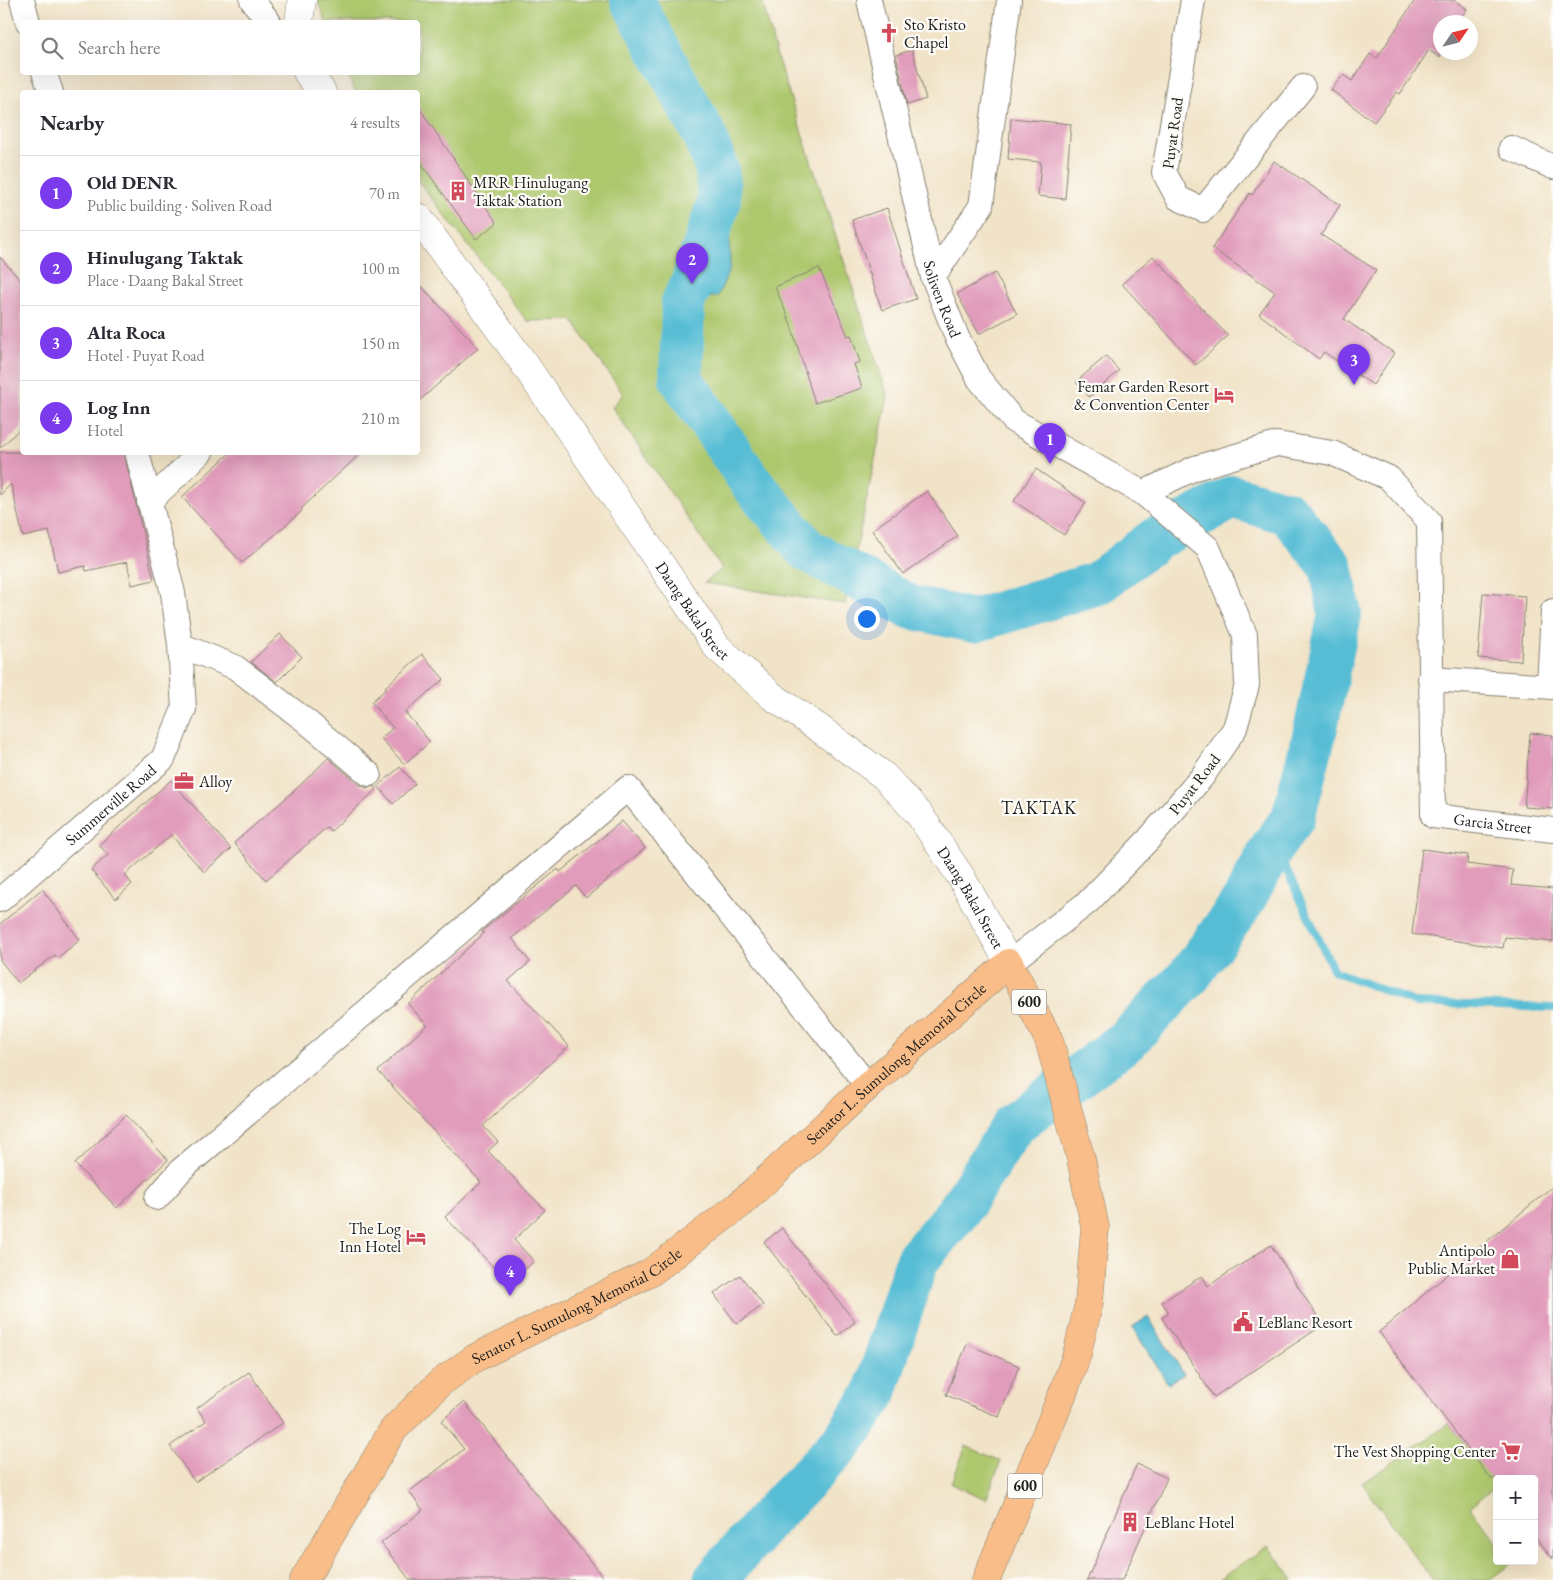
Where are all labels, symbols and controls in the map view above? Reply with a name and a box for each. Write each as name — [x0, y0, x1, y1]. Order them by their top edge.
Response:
place label: Sto Kristo Chapel — [904, 14, 966, 53]
north arrow — [1433, 15, 1478, 60]
search box — [20, 20, 420, 75]
church icon: Sto Kristo Chapel — [878, 22, 900, 44]
icon: search — [38, 34, 66, 62]
text: Search here — [78, 35, 160, 60]
street label: Puyat Road — [1157, 95, 1188, 170]
text: Nearby — [40, 109, 104, 136]
text: 4 results — [350, 112, 400, 133]
text: Old DENR — [87, 170, 177, 195]
place label: MRR Hinulugang Taktak Station — [473, 172, 589, 211]
building icon: MRR Hinulugang Taktak Station — [447, 180, 469, 202]
text: 1 — [52, 183, 60, 204]
text: 70 m — [369, 183, 400, 204]
text: Public building · Soliven Road — [87, 195, 272, 216]
pin: 2 — [676, 243, 708, 284]
text: Hinulugang Taktak — [87, 245, 243, 270]
text: 2 — [52, 258, 60, 279]
text: 100 m — [361, 258, 400, 279]
street label: Soliven Road — [919, 258, 966, 342]
text: Place · Daang Bakal Street — [87, 270, 243, 291]
text: Alta Roca — [87, 320, 166, 345]
text: 3 — [52, 333, 60, 354]
text: 150 m — [361, 333, 400, 354]
pin: 3 — [1338, 344, 1370, 385]
text: Hotel · Puyat Road — [87, 345, 205, 366]
place label: Femar Garden Resort & Convention Center — [1074, 376, 1210, 415]
hotel icon: Femar Garden Resort & Convention Center — [1213, 384, 1235, 406]
text: Log Inn — [87, 395, 150, 420]
text: 4 — [52, 408, 60, 429]
text: 210 m — [361, 408, 400, 429]
text: Hotel — [87, 420, 123, 441]
pin: 1 — [1034, 423, 1066, 464]
street label: Daang Bakal Street — [651, 557, 734, 664]
your location — [854, 606, 880, 632]
street label: Puyat Road — [1164, 749, 1225, 819]
street label: Summerville Road — [61, 759, 161, 850]
office icon: Alloy — [173, 770, 195, 792]
place label: Alloy — [198, 771, 233, 792]
district label: TAKTAK — [1001, 796, 1077, 819]
street label: Garcia Street — [1452, 808, 1533, 838]
street label: Daang Bakal Street — [932, 842, 1009, 952]
street label: Senator L. Sumulong Memorial Circle — [802, 978, 991, 1149]
road number: 600 — [1012, 990, 1046, 1014]
place label: The Log Inn Hotel — [339, 1218, 402, 1257]
hotel icon: The Log Inn Hotel — [405, 1226, 427, 1248]
place label: Antipolo Public Market — [1408, 1240, 1495, 1279]
street label: Senator L. Sumulong Memorial Circle — [468, 1243, 686, 1369]
shop icon: Antipolo Public Market — [1499, 1248, 1521, 1270]
pin: 4 — [494, 1255, 526, 1296]
public building icon: LeBlanc Resort — [1232, 1311, 1254, 1333]
place label: LeBlanc Resort — [1258, 1312, 1352, 1333]
supermarket icon: The Vest Shopping Center — [1500, 1440, 1522, 1462]
place label: The Vest Shopping Center — [1333, 1441, 1497, 1462]
road number: 600 — [1008, 1474, 1042, 1498]
map controls — [1493, 1475, 1538, 1565]
button: + — [1493, 1475, 1538, 1520]
building icon: LeBlanc Hotel — [1119, 1511, 1141, 1533]
place label: LeBlanc Hotel — [1145, 1512, 1235, 1533]
button: − — [1493, 1520, 1538, 1565]

